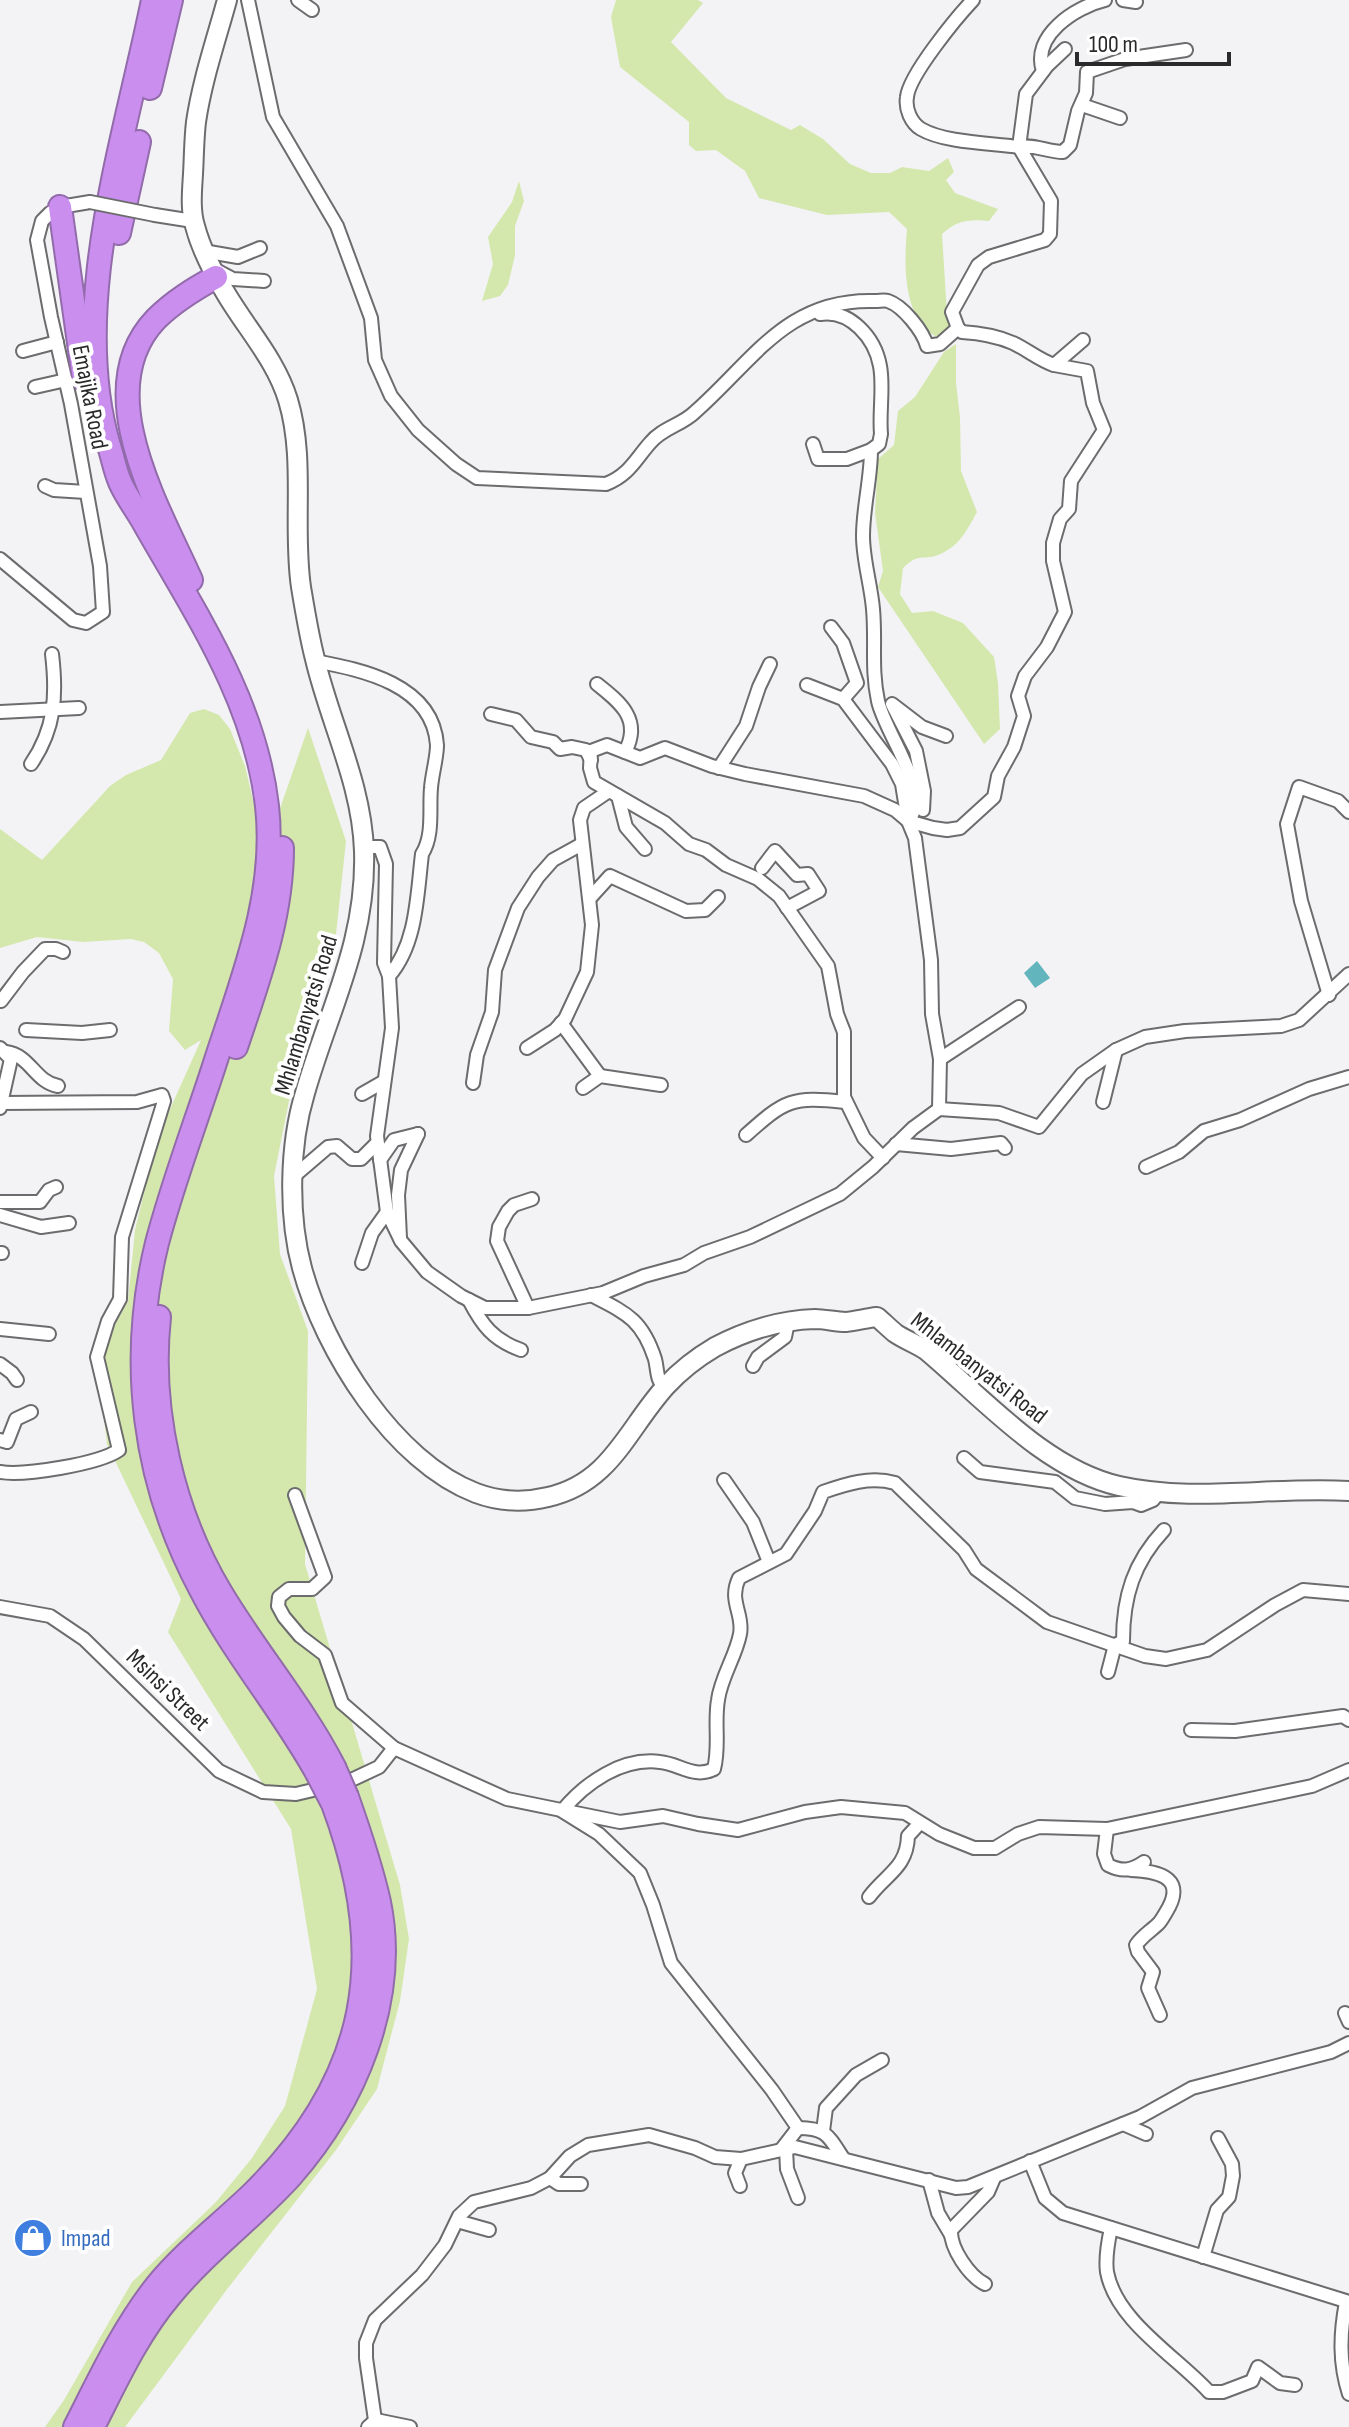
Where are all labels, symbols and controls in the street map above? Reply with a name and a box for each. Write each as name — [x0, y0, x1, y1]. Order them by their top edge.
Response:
scale bar — [1077, 16, 1229, 66]
text: 100 m — [1089, 30, 1138, 59]
street label: Emajika Road — [66, 342, 114, 452]
street label: Mhlambanyatsi Road — [268, 932, 344, 1098]
street label: Mhlambanyatsi Road — [905, 1306, 1053, 1430]
street label: Msinsi Street — [120, 1643, 216, 1737]
shop icon: Impad — [12, 2217, 54, 2259]
place label: Impad — [61, 2224, 110, 2253]

